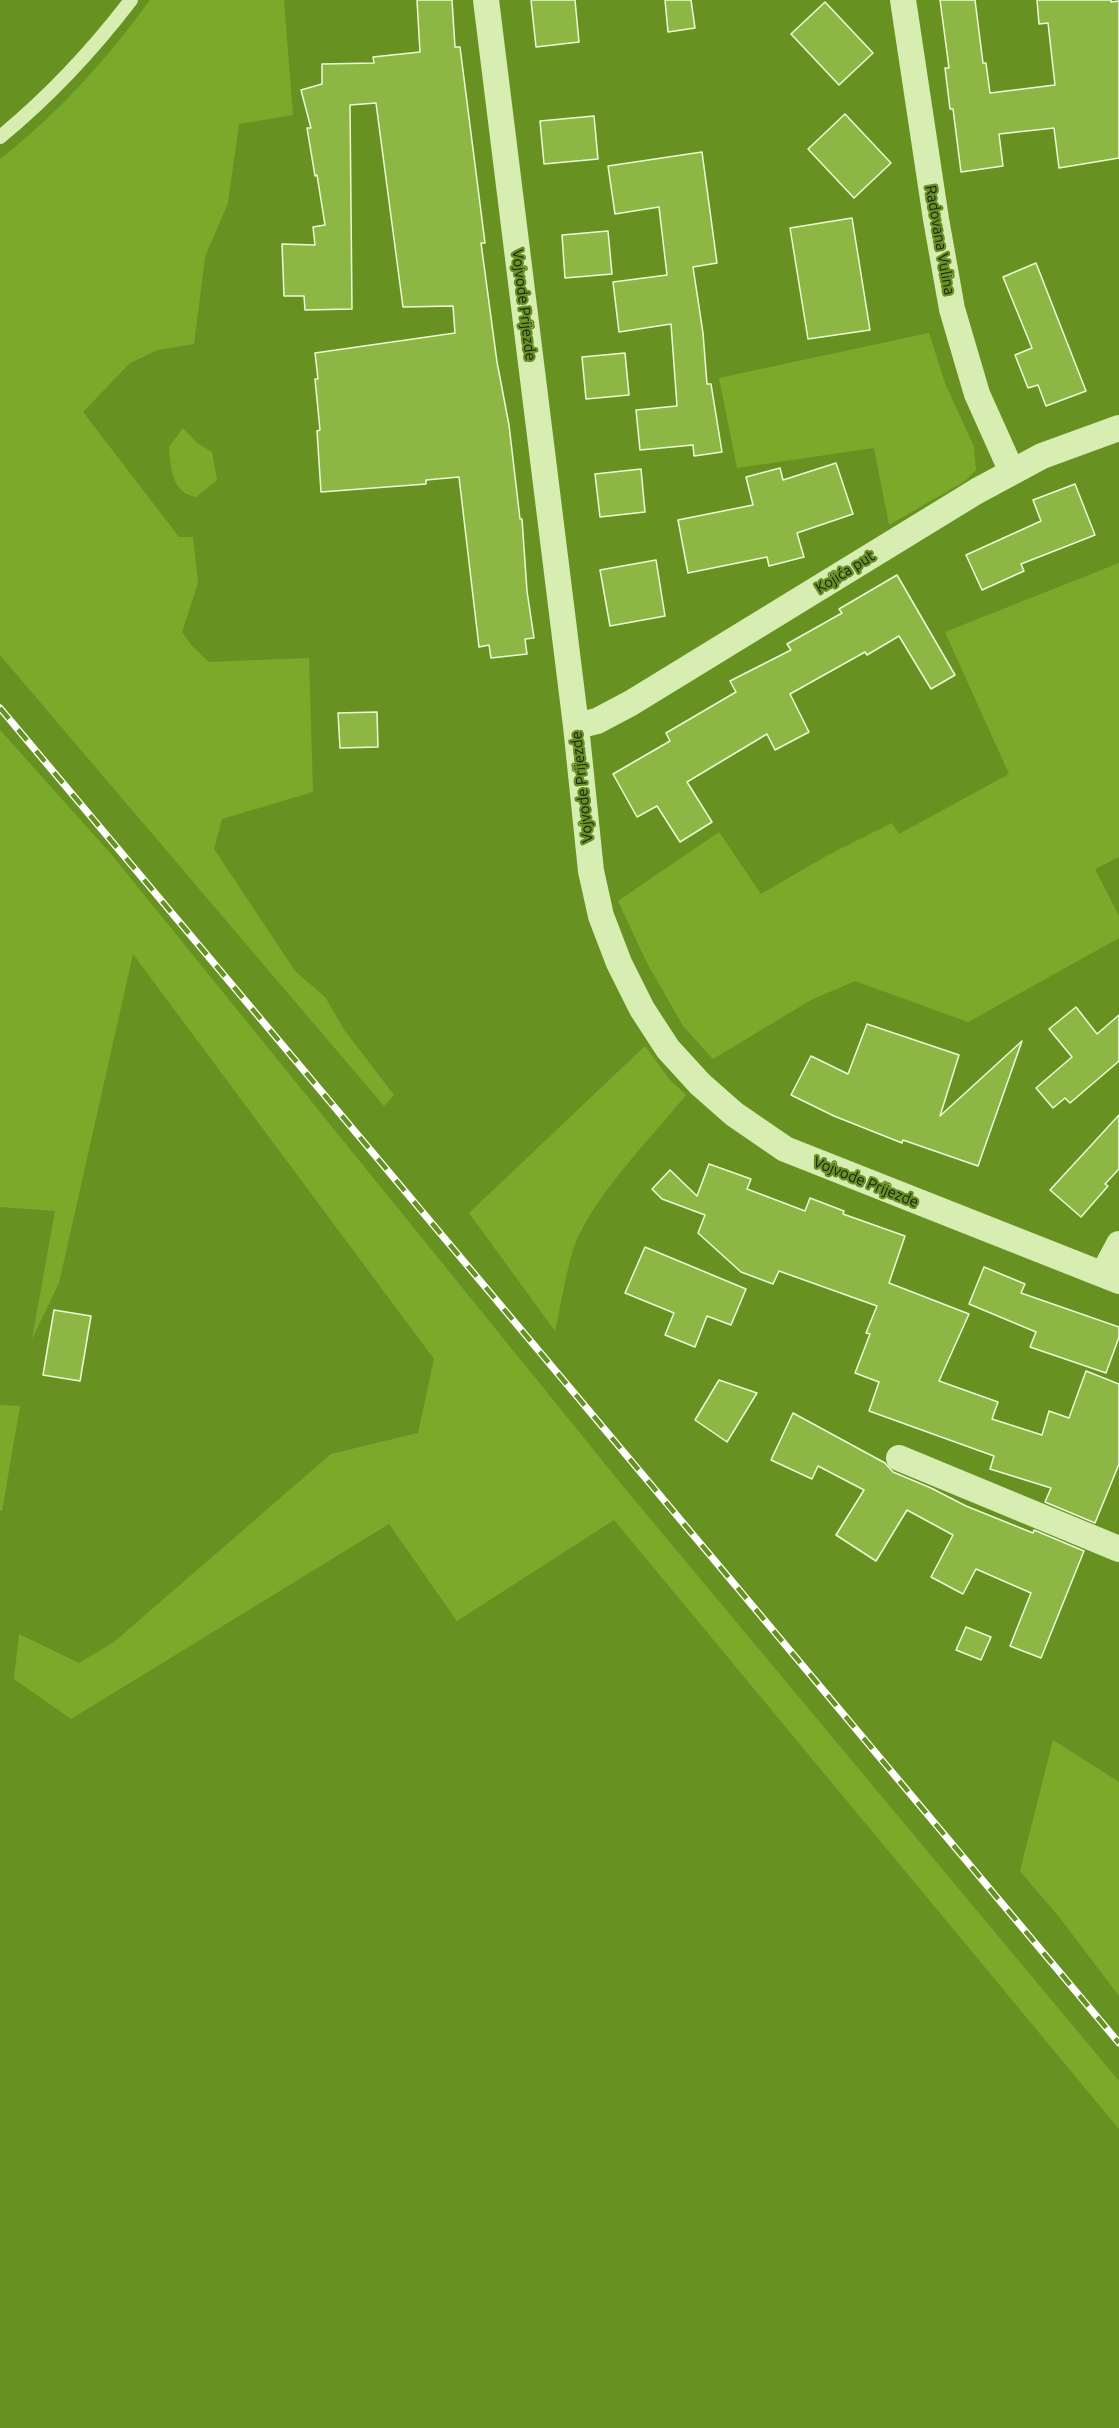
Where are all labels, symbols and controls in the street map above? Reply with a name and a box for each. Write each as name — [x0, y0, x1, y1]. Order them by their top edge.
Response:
street label: Radovana Vulina — [921, 184, 959, 296]
street label: Vojvode Prijezde — [508, 248, 540, 362]
street label: Kojića put — [812, 547, 878, 597]
street label: Vojvode Prijezde — [567, 730, 597, 844]
street label: Vojvode Prijezde — [811, 1153, 921, 1211]

